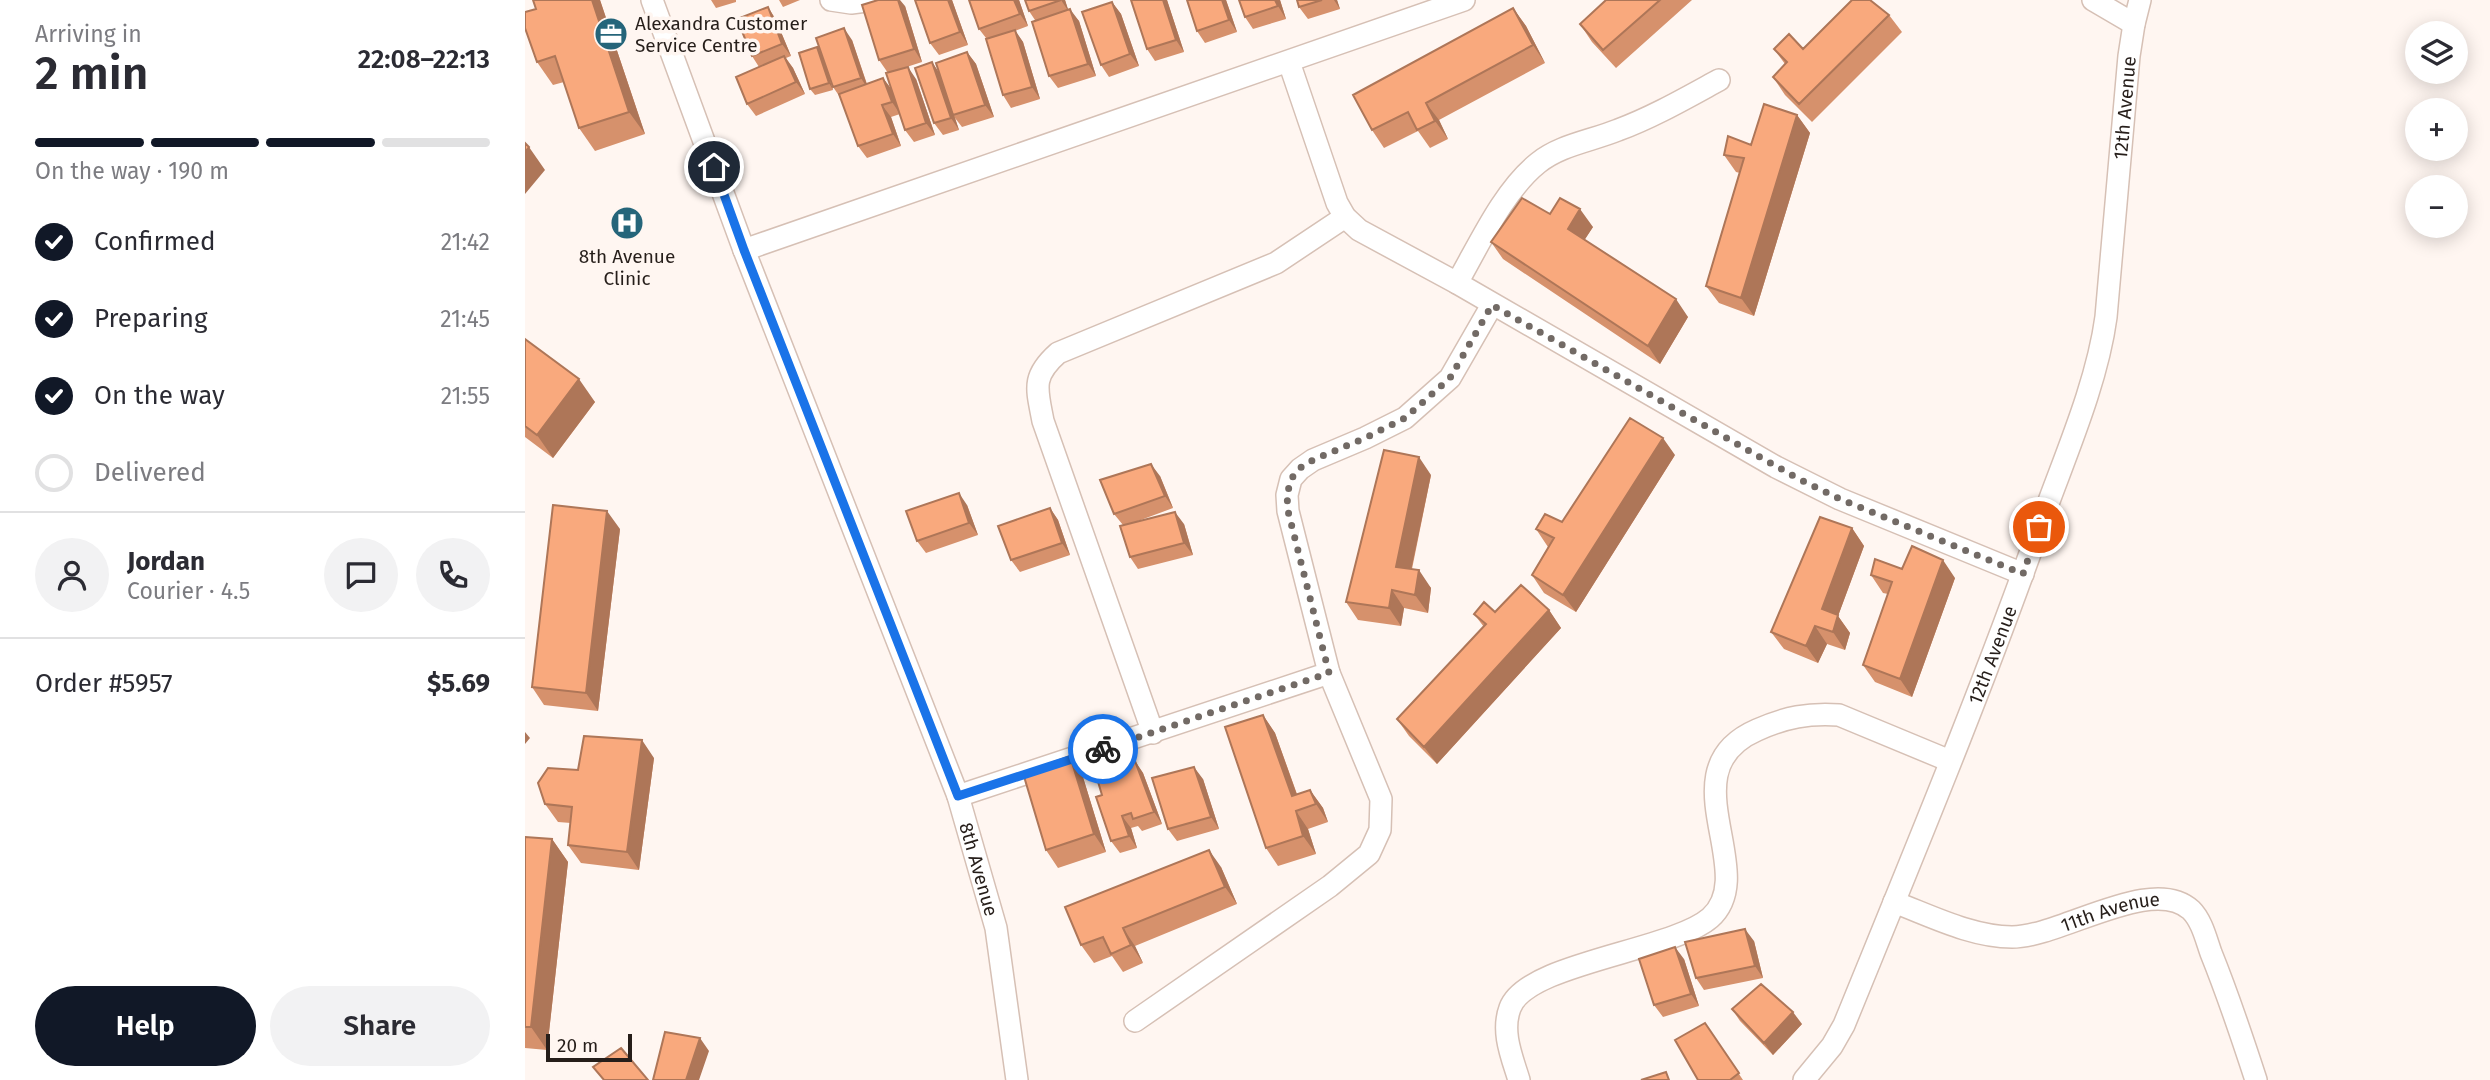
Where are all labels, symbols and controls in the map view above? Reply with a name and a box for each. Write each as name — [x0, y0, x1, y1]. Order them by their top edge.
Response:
place label: Alexandra Customer Service Centre — [635, 12, 808, 57]
office icon: Alexandra Customer Service Centre — [592, 15, 630, 53]
text: Arriving in — [35, 20, 142, 48]
map controls — [2405, 21, 2468, 238]
button: layers — [2405, 21, 2468, 84]
text: 22:08–22:13 — [358, 44, 490, 75]
text: 2 min — [35, 46, 148, 101]
street label: 12th Avenue — [2109, 55, 2141, 161]
button: + — [2405, 98, 2468, 161]
pin — [684, 137, 744, 197]
icon: home — [695, 148, 733, 186]
text: On the way · 190 m — [35, 157, 229, 185]
button: − — [2405, 175, 2468, 238]
hospital icon: 8th Avenue Clinic — [608, 204, 646, 242]
icon: check — [35, 223, 73, 261]
text: Confirmed — [94, 226, 215, 257]
text: 21:42 — [441, 228, 490, 256]
place label: 8th Avenue Clinic — [579, 245, 675, 290]
icon: check — [35, 300, 73, 338]
text: Preparing — [94, 303, 207, 334]
text: 21:45 — [440, 305, 490, 333]
icon: check — [35, 377, 73, 415]
text: On the way — [94, 380, 225, 411]
text: 21:55 — [441, 382, 490, 410]
text: Delivered — [94, 457, 206, 488]
pin — [2009, 497, 2069, 557]
icon: bag — [2020, 508, 2058, 546]
button: person — [35, 538, 109, 612]
button: chat — [324, 538, 398, 612]
button: phone — [416, 538, 490, 612]
text: Jordan — [127, 546, 205, 577]
text: Courier · 4.5 — [127, 577, 250, 605]
street label: 12th Avenue — [1963, 602, 2022, 708]
text: Order #5957 — [35, 668, 173, 699]
text: $5.69 — [427, 668, 490, 699]
courier — [1068, 714, 1138, 784]
icon: bike — [1084, 730, 1122, 768]
street label: 8th Avenue — [954, 820, 1003, 919]
street label: 11th Avenue — [2058, 888, 2160, 937]
button: Help — [35, 986, 256, 1066]
button: Share — [270, 986, 490, 1066]
scale bar — [546, 1031, 632, 1063]
text: 20 m — [557, 1034, 598, 1057]

